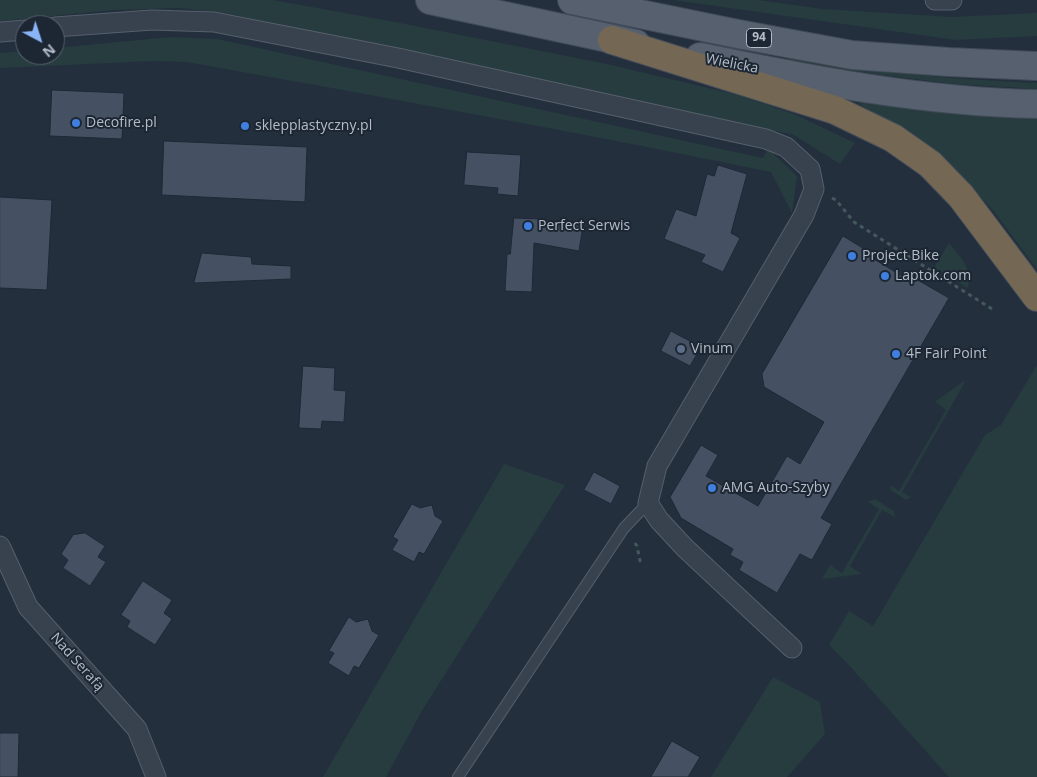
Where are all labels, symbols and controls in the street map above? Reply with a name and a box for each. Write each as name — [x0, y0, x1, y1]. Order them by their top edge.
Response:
north arrow — [15, 15, 65, 65]
road number: 94 — [746, 28, 772, 48]
text: N — [39, 40, 60, 62]
street label: Wielicka — [704, 51, 760, 77]
place label: Decofire.pl — [86, 115, 157, 131]
marker: Decofire.pl — [70, 117, 82, 129]
place label: sklepplastyczny.pl — [255, 118, 372, 134]
marker: sklepplastyczny.pl — [239, 120, 251, 132]
place label: Perfect Serwis — [538, 218, 630, 234]
marker: Perfect Serwis — [522, 220, 534, 232]
place label: Project Bike — [862, 248, 939, 264]
marker: Project Bike — [846, 250, 858, 262]
place label: Laptok.com — [895, 268, 971, 284]
marker: Laptok.com — [879, 270, 891, 282]
place label: Vinum — [691, 341, 733, 357]
marker: Vinum — [675, 343, 687, 355]
place label: 4F Fair Point — [906, 346, 987, 362]
marker: 4F Fair Point — [890, 348, 902, 360]
place label: AMG Auto-Szyby — [722, 480, 829, 496]
marker: AMG Auto-Szyby — [706, 482, 718, 494]
street label: Nad Serafą — [47, 630, 107, 694]

